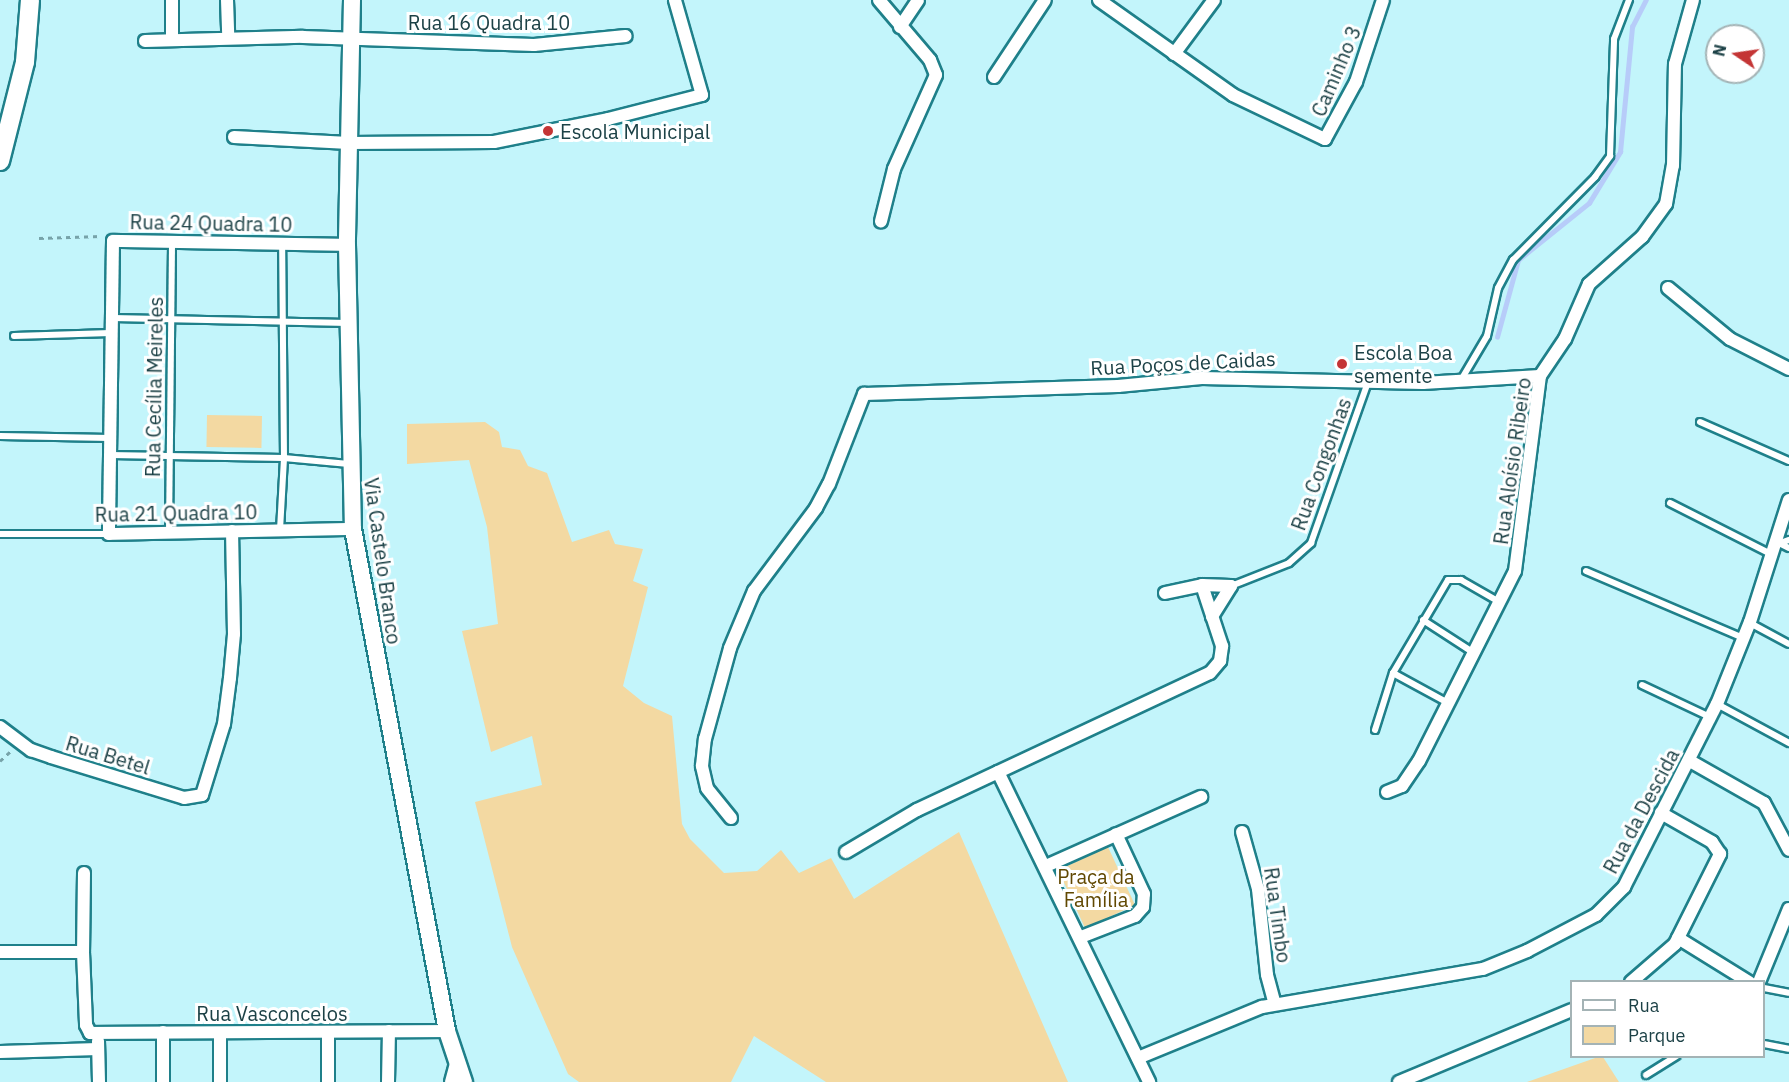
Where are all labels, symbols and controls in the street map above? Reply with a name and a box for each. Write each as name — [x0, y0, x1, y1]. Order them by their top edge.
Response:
street label: Rua 16 Quadra 10 — [408, 10, 570, 34]
street label: Caminho 3 — [1306, 22, 1366, 120]
north arrow — [1705, 24, 1765, 84]
text: N — [1708, 43, 1730, 58]
place label: Escola Municipal — [560, 119, 710, 143]
marker: Escola Municipal — [541, 124, 555, 138]
street label: Rua 24 Quadra 10 — [129, 210, 293, 236]
street label: Rua Cecília Meireles — [140, 297, 168, 477]
place label: Escola Boa semente — [1354, 340, 1452, 387]
street label: Rua Poços de Caidas — [1090, 346, 1276, 380]
marker: Escola Boa semente — [1335, 357, 1349, 371]
street label: Rua Aloísio Ribeiro — [1488, 376, 1536, 546]
street label: Rua Congonhas — [1286, 394, 1356, 534]
street label: Via Castelo Branco — [359, 476, 407, 646]
street label: Rua 21 Quadra 10 — [94, 500, 258, 526]
street label: Rua Betel — [63, 731, 153, 779]
street label: Rua da Descida — [1598, 744, 1684, 878]
park label: Praça da Família — [1057, 865, 1135, 912]
street label: Rua Timbo — [1259, 866, 1297, 964]
legend — [1570, 980, 1765, 1058]
text: Rua — [1628, 994, 1659, 1017]
street label: Rua Vasconcelos — [196, 1001, 348, 1025]
text: Parque — [1628, 1024, 1685, 1047]

